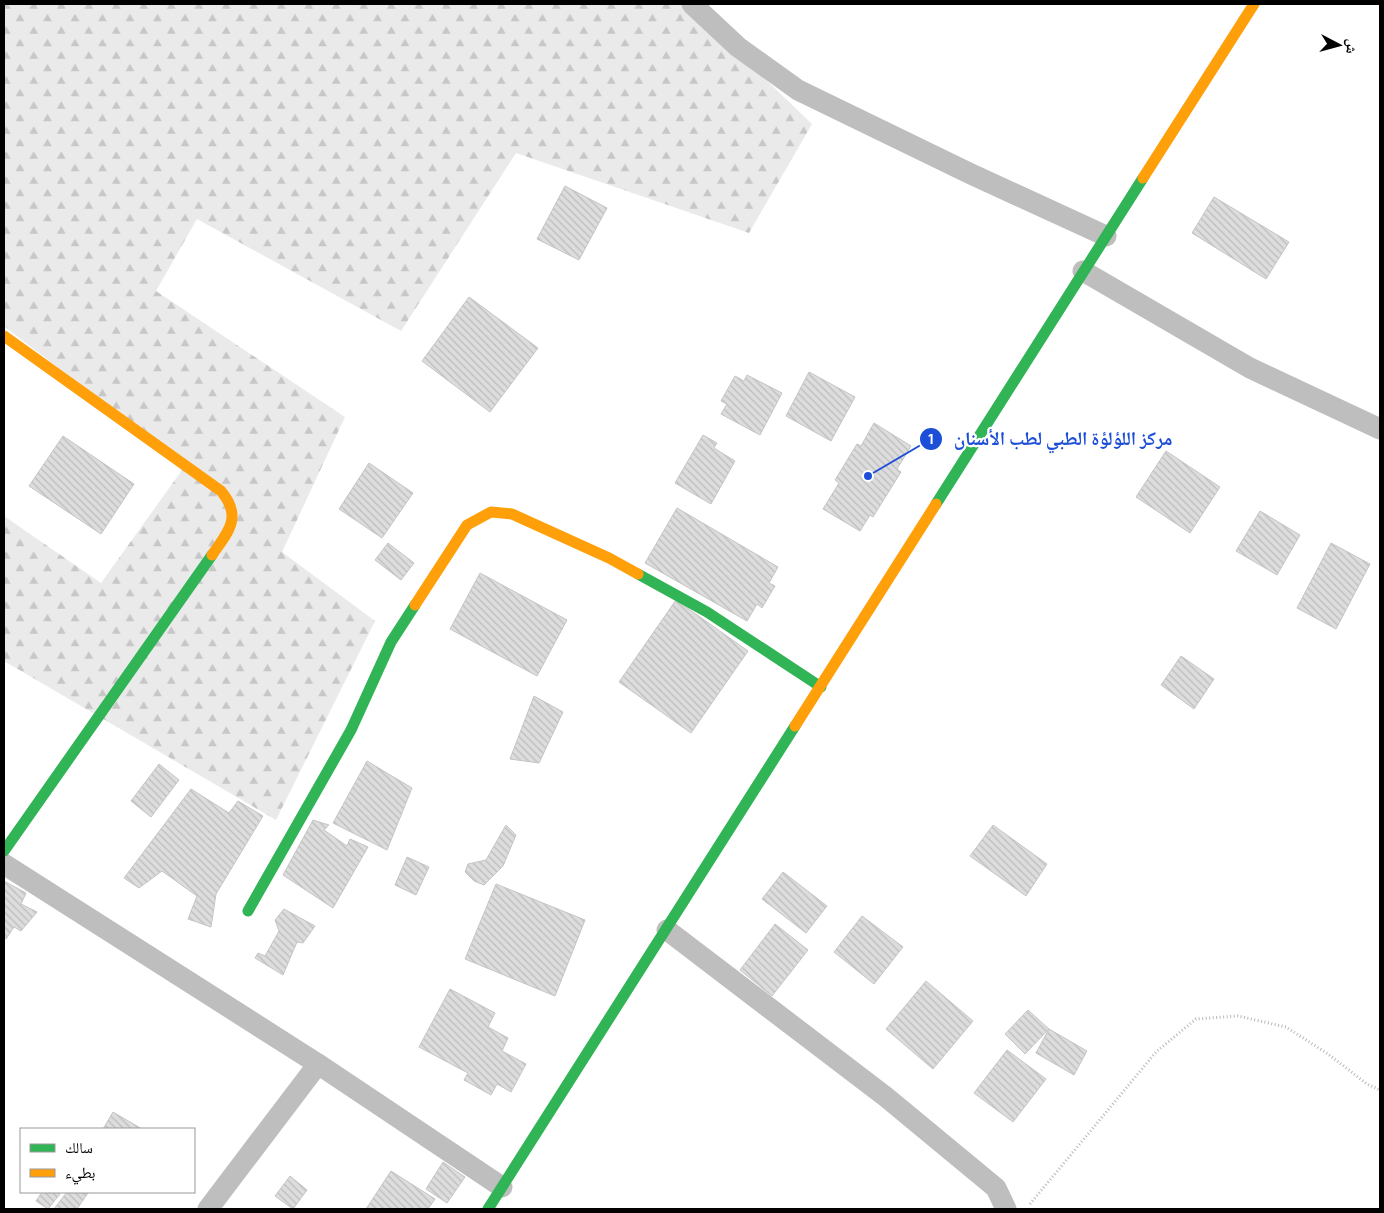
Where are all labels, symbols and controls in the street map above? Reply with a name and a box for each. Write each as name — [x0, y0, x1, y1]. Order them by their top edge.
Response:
north arrow — [1314, 20, 1364, 70]
text: ش — [1342, 38, 1363, 55]
callout: مركز اللؤلؤة الطبي لطب الأسنان — [918, 422, 1182, 456]
text: مركز اللؤلؤة الطبي لطب الأسنان — [954, 425, 1172, 454]
text: 1 — [928, 428, 934, 449]
legend — [20, 1128, 195, 1193]
text: سالك — [65, 1137, 93, 1158]
text: بطيء — [65, 1162, 95, 1185]

